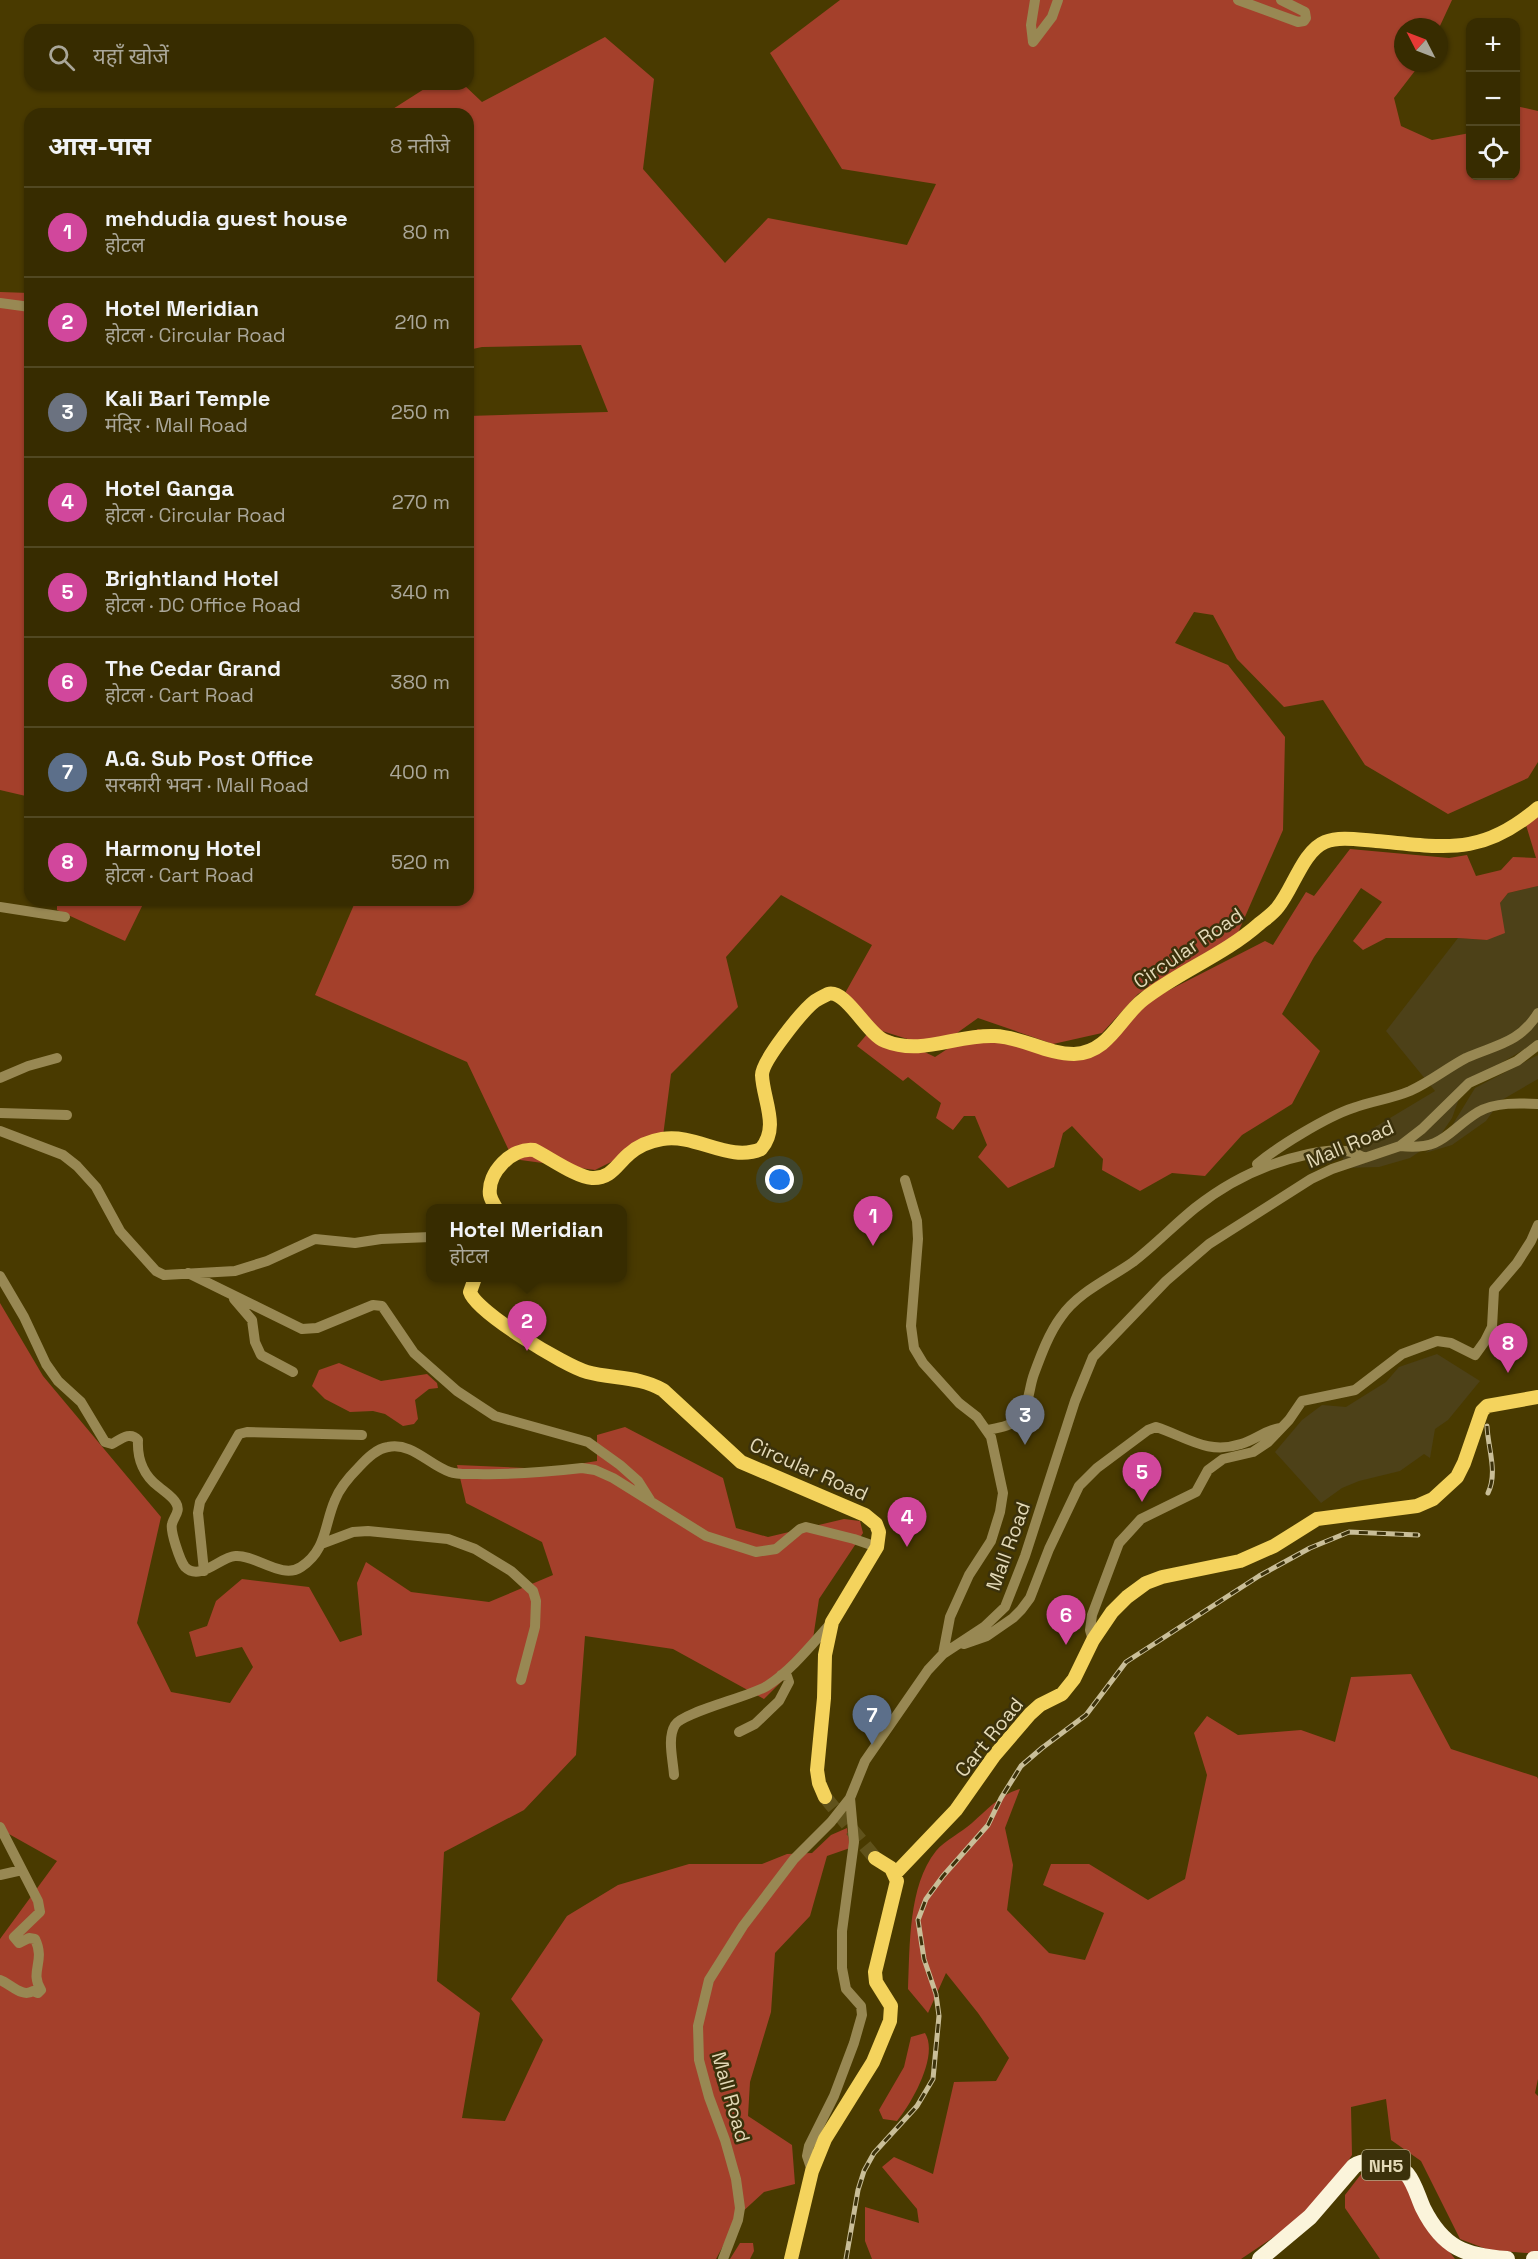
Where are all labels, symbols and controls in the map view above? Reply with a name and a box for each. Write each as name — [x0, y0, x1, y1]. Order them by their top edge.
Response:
north arrow — [1394, 18, 1448, 72]
map controls — [1466, 18, 1520, 180]
button: + — [1466, 18, 1520, 72]
search box — [24, 24, 474, 90]
icon: search — [45, 41, 78, 74]
text: यहाँ खोजें — [93, 42, 169, 70]
button: − — [1466, 72, 1520, 126]
button: locate — [1466, 126, 1520, 180]
text: आस-पास — [48, 129, 151, 163]
text: 8 नतीजे — [390, 133, 450, 159]
text: mehdudia guest house — [105, 204, 348, 232]
text: 1 — [63, 219, 72, 245]
text: 80 m — [402, 219, 450, 245]
text: होटल — [105, 232, 144, 258]
text: Hotel Meridian — [105, 294, 259, 322]
text: 2 — [62, 309, 73, 335]
text: 210 m — [394, 309, 450, 335]
text: होटल · Circular Road — [105, 322, 286, 348]
text: Kali Bari Temple — [105, 384, 271, 412]
text: 3 — [61, 399, 74, 425]
text: 250 m — [391, 399, 450, 425]
text: मंदिर · Mall Road — [105, 412, 248, 438]
text: Hotel Ganga — [105, 474, 234, 502]
text: 4 — [61, 489, 74, 515]
text: 270 m — [392, 489, 450, 515]
text: होटल · Circular Road — [105, 502, 286, 528]
text: Brightland Hotel — [105, 564, 279, 592]
text: 5 — [62, 579, 74, 605]
text: 340 m — [390, 579, 450, 605]
text: होटल · DC Office Road — [105, 592, 301, 618]
text: The Cedar Grand — [105, 654, 281, 682]
text: 6 — [61, 669, 74, 695]
text: 380 m — [390, 669, 450, 695]
text: होटल · Cart Road — [105, 682, 254, 708]
text: A.G. Sub Post Office — [105, 744, 314, 772]
text: 7 — [62, 759, 73, 785]
text: 400 m — [390, 759, 450, 785]
text: सरकारी भवन · Mall Road — [105, 772, 309, 798]
text: Harmony Hotel — [105, 834, 261, 862]
text: 8 — [62, 849, 74, 875]
text: 520 m — [391, 849, 450, 875]
text: होटल · Cart Road — [105, 862, 254, 888]
street label: Circular Road — [1128, 902, 1248, 994]
street label: Mall Road — [1302, 1114, 1398, 1174]
your location — [765, 1165, 794, 1194]
pin: 1 — [854, 1196, 892, 1246]
popup — [426, 1204, 627, 1282]
text: Hotel Meridian — [449, 1215, 604, 1243]
text: होटल — [449, 1243, 489, 1269]
pin: 2 — [508, 1302, 546, 1351]
pin: 8 — [1488, 1324, 1528, 1373]
pin: 3 — [1006, 1396, 1044, 1445]
street label: Circular Road — [746, 1431, 872, 1507]
pin: 5 — [1122, 1452, 1162, 1502]
pin: 4 — [888, 1498, 926, 1547]
street label: Mall Road — [980, 1498, 1036, 1594]
pin: 6 — [1046, 1596, 1086, 1645]
street label: Cart Road — [949, 1692, 1029, 1782]
pin: 7 — [852, 1696, 892, 1745]
street label: Mall Road — [706, 2049, 756, 2145]
road number: NH5 — [1362, 2150, 1410, 2180]

